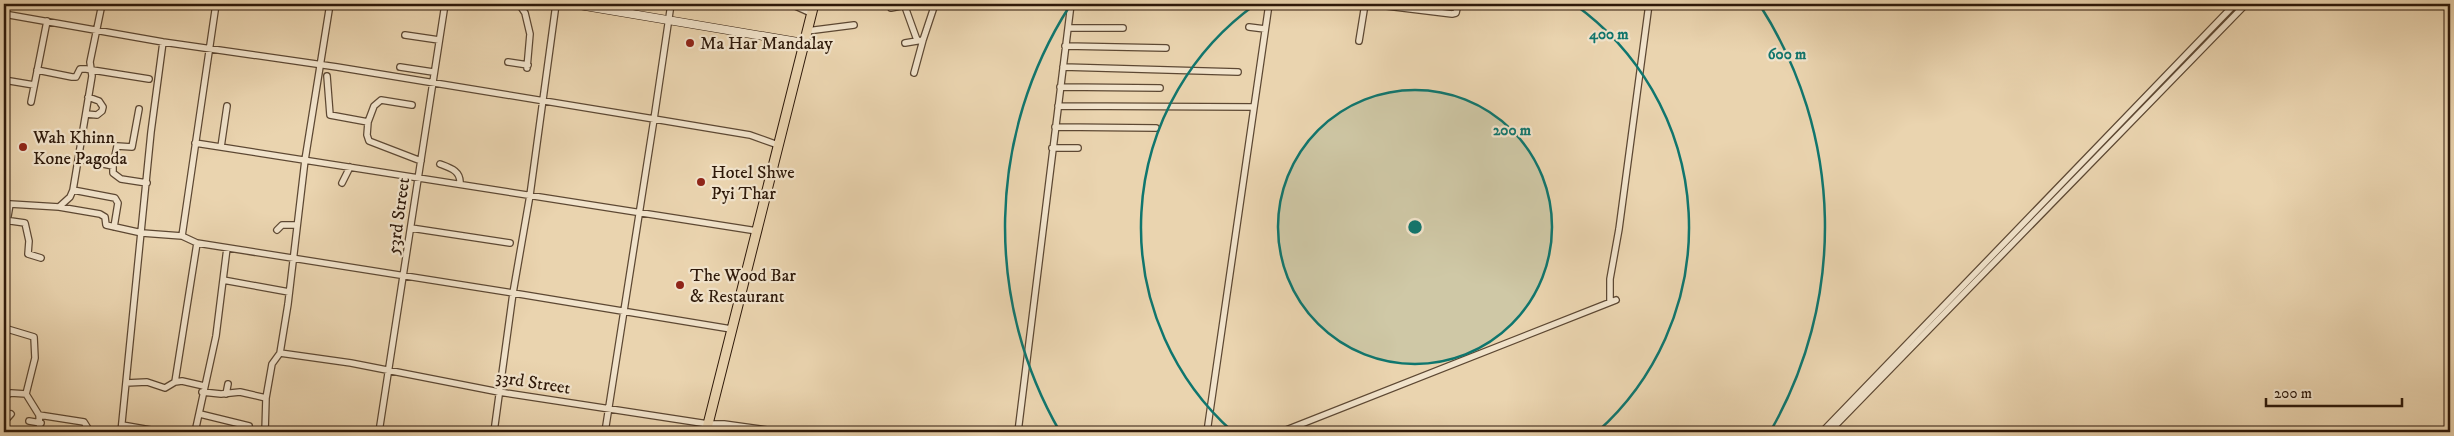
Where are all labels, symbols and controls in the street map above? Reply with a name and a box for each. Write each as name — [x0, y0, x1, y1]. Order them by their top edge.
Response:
text: 400 m — [1588, 25, 1629, 44]
place label: Ma Har Mandalay — [700, 33, 833, 55]
marker: Ma Har Mandalay — [684, 37, 696, 49]
text: 600 m — [1768, 45, 1807, 64]
text: 200 m — [1493, 121, 1532, 140]
place label: Wah Khinn Kone Pagoda — [32, 127, 127, 170]
marker: Wah Khinn Kone Pagoda — [17, 141, 29, 153]
place label: Hotel Shwe Pyi Thar — [711, 162, 795, 205]
street label: 53rd Street — [383, 176, 415, 256]
marker: Hotel Shwe Pyi Thar — [695, 176, 707, 188]
centre of rings — [1406, 218, 1424, 236]
place label: The Wood Bar & Restaurant — [690, 265, 796, 308]
marker: The Wood Bar & Restaurant — [674, 279, 686, 291]
street label: 33rd Street — [494, 366, 572, 400]
scale bar — [2266, 376, 2403, 408]
text: 200 m — [2274, 384, 2312, 403]

